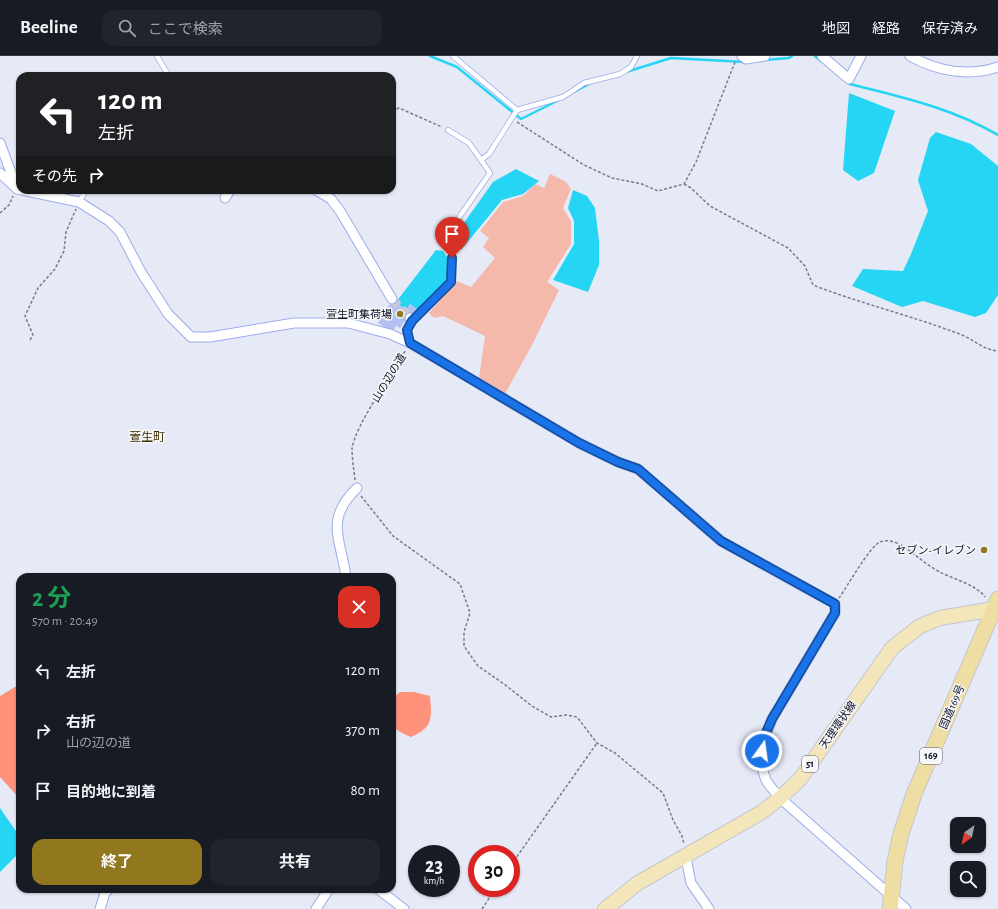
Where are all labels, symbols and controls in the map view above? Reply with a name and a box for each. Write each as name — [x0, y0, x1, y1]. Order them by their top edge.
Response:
search box — [102, 10, 382, 46]
icon: search — [116, 17, 138, 39]
text: Beeline — [20, 18, 78, 37]
text: ここで検索 — [148, 22, 223, 37]
text: 地図 — [822, 22, 850, 36]
text: 経路 — [872, 22, 900, 36]
text: 保存済み — [922, 22, 978, 36]
text: 120 m — [98, 87, 163, 115]
icon: left — [32, 88, 84, 140]
text: 左折 — [98, 125, 134, 143]
icon: right — [85, 164, 107, 186]
text: その先 — [32, 169, 77, 184]
pin — [435, 217, 469, 258]
icon: arrive — [441, 223, 463, 245]
place label: 萱生町集荷場 — [326, 308, 392, 320]
marker: 萱生町集荷場 — [395, 309, 405, 319]
street label: 山の辺の道 — [369, 351, 408, 404]
district label: 萱生町 — [129, 431, 165, 443]
place label: セブン-イレブン — [896, 544, 976, 556]
marker: セブン-イレブン — [979, 545, 989, 555]
button: close — [338, 586, 380, 628]
text: 2 分 — [32, 587, 71, 611]
text: 570 m · 20:49 — [32, 615, 98, 628]
icon: left — [32, 660, 54, 682]
text: 120 m — [346, 663, 380, 678]
text: 左折 — [66, 665, 96, 680]
street label: 国道169号 — [937, 683, 966, 731]
street label: 天理環状線 — [817, 699, 858, 751]
text: 右折 — [66, 715, 96, 730]
icon: right — [32, 720, 54, 742]
text: 370 m — [345, 723, 380, 738]
position arrow — [741, 730, 783, 772]
text: 山の辺の道 — [66, 737, 131, 750]
road number: 169 — [920, 748, 942, 764]
road number: 51 — [802, 756, 818, 772]
icon: arrive — [32, 780, 54, 802]
text: 80 m — [350, 783, 380, 798]
text: 目的地に到着 — [66, 785, 156, 800]
north arrow — [950, 817, 986, 853]
map controls — [950, 817, 986, 897]
button: 終了 — [32, 839, 202, 885]
button: 共有 — [210, 839, 380, 885]
speed limit sign: 30 — [468, 845, 520, 897]
text: 23 — [425, 856, 443, 876]
button: search — [950, 861, 986, 897]
text: km/h — [424, 876, 444, 886]

